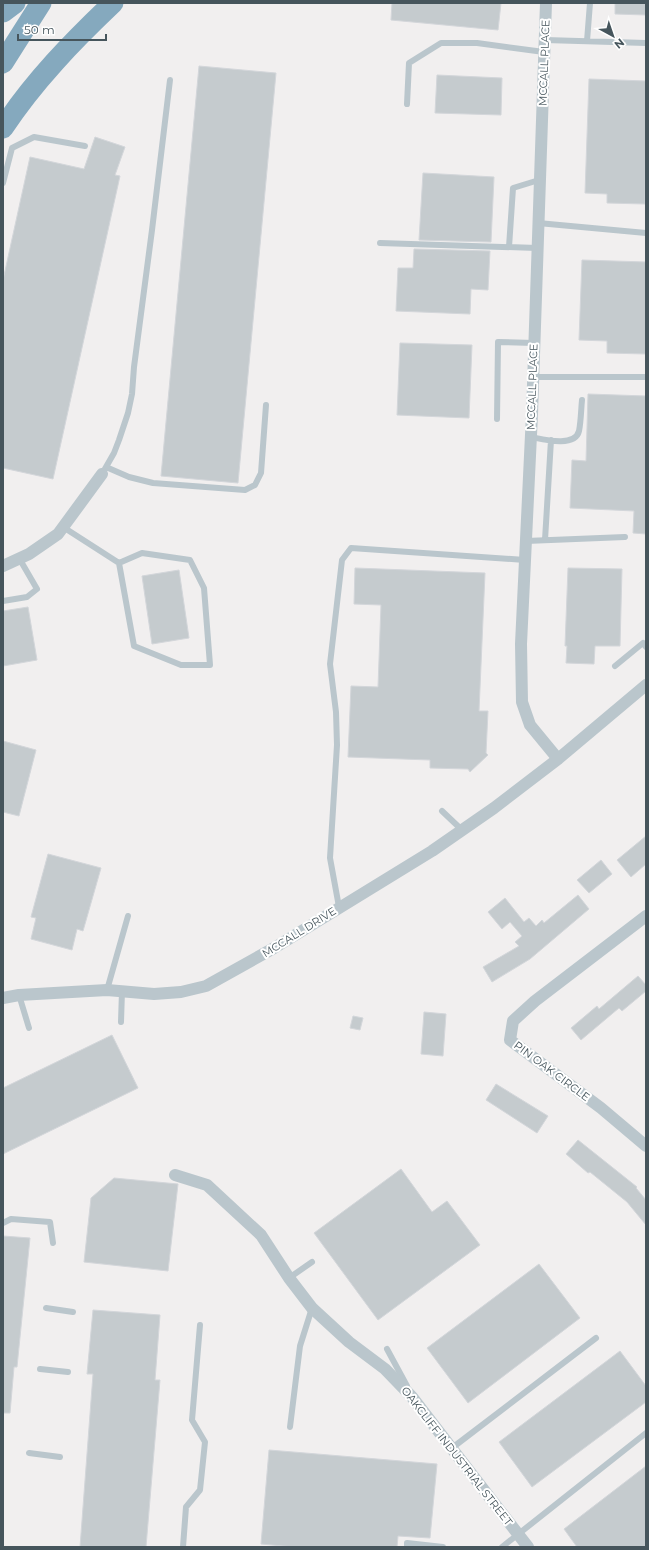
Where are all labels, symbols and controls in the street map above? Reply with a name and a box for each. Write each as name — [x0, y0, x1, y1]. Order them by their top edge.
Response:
scale bar — [18, 16, 106, 42]
north arrow — [593, 16, 633, 56]
street label: MCCALL PLACE — [535, 20, 553, 106]
text: 50 m — [24, 22, 55, 37]
text: N — [612, 35, 627, 52]
street label: MCCALL PLACE — [523, 344, 541, 430]
street label: MCCALL DRIVE — [260, 904, 338, 960]
street label: PIN OAK CIRCLE — [511, 1038, 593, 1104]
street label: OAKCLIFF INDUSTRIAL STREET — [398, 1384, 516, 1529]

